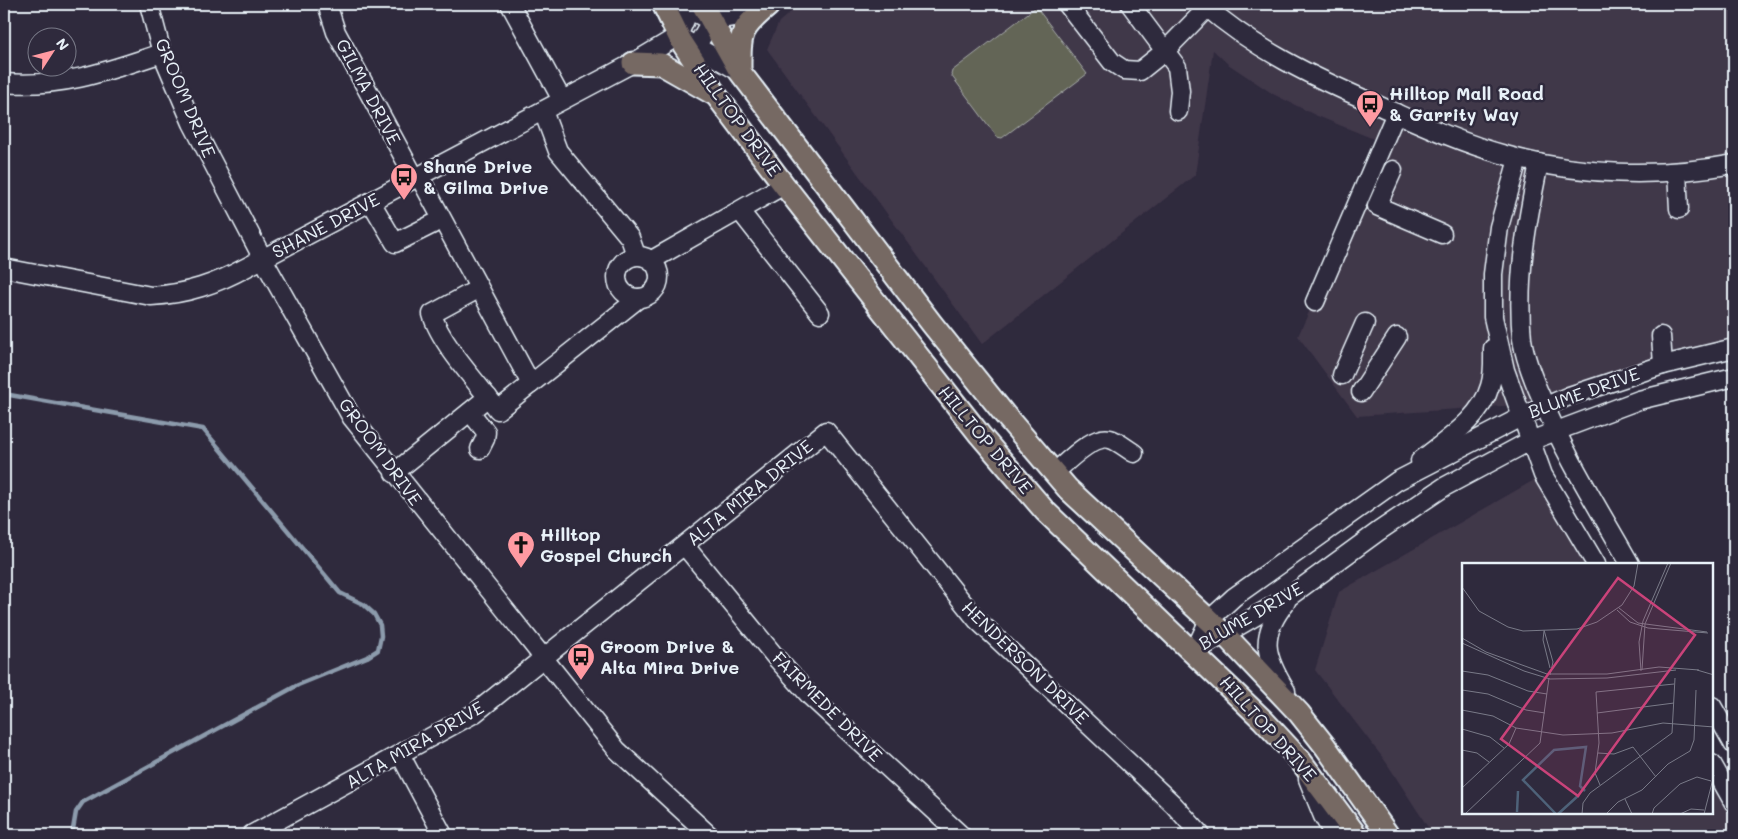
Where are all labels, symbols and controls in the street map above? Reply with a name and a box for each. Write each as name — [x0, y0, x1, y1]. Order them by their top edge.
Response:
north arrow — [28, 28, 78, 78]
text: N — [52, 34, 74, 54]
street label: GROOM DRIVE — [150, 34, 222, 161]
street label: GILMA DRIVE — [331, 34, 407, 149]
street label: HILLTOP DRIVE — [689, 58, 787, 181]
place label: Hilltop Mall Road & Garrity Way — [1389, 81, 1544, 126]
bus stop icon: Hilltop Mall Road & Garrity Way — [1355, 89, 1385, 128]
place label: Shane Drive & Gilma Drive — [423, 154, 549, 199]
bus stop icon: Shane Drive & Gilma Drive — [389, 162, 419, 201]
street label: SHANE DRIVE — [268, 187, 383, 264]
street label: BLUME DRIVE — [1525, 361, 1643, 423]
street label: HILLTOP DRIVE — [933, 380, 1038, 499]
street label: GROOM DRIVE — [334, 393, 428, 510]
street label: ALTA MIRA DRIVE — [681, 434, 817, 551]
place label: Hilltop Gospel Church — [540, 522, 672, 567]
church icon: Hilltop Gospel Church — [506, 530, 536, 569]
inset map — [1462, 563, 1713, 814]
street label: BLUME DRIVE — [1194, 576, 1307, 655]
street label: HENDERSON DRIVE — [957, 595, 1094, 729]
place label: Groom Drive & Alta Mira Drive — [600, 634, 740, 679]
bus stop icon: Groom Drive & Alta Mira Drive — [566, 642, 596, 681]
street label: FAIRMEDE DRIVE — [767, 646, 888, 767]
street label: HILLTOP DRIVE — [1215, 670, 1323, 786]
street label: ALTA MIRA DRIVE — [341, 695, 488, 793]

